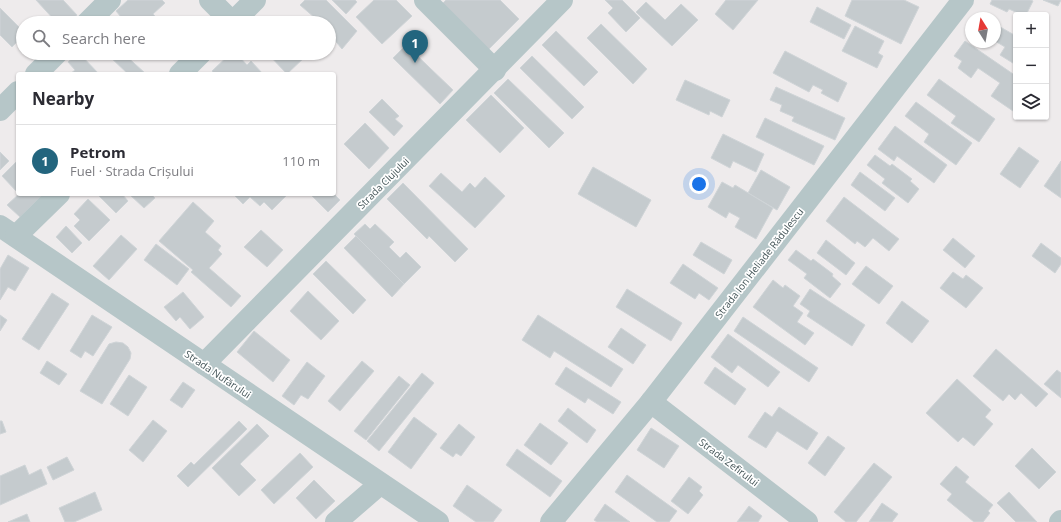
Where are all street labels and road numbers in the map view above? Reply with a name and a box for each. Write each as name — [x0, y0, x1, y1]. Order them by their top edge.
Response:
street label: Strada Clujului — [354, 154, 412, 212]
street label: Strada Ion Heliade Rădulescu — [712, 205, 806, 321]
street label: Strada Nufărului — [182, 347, 254, 401]
street label: Strada Zefirului — [696, 435, 762, 489]

